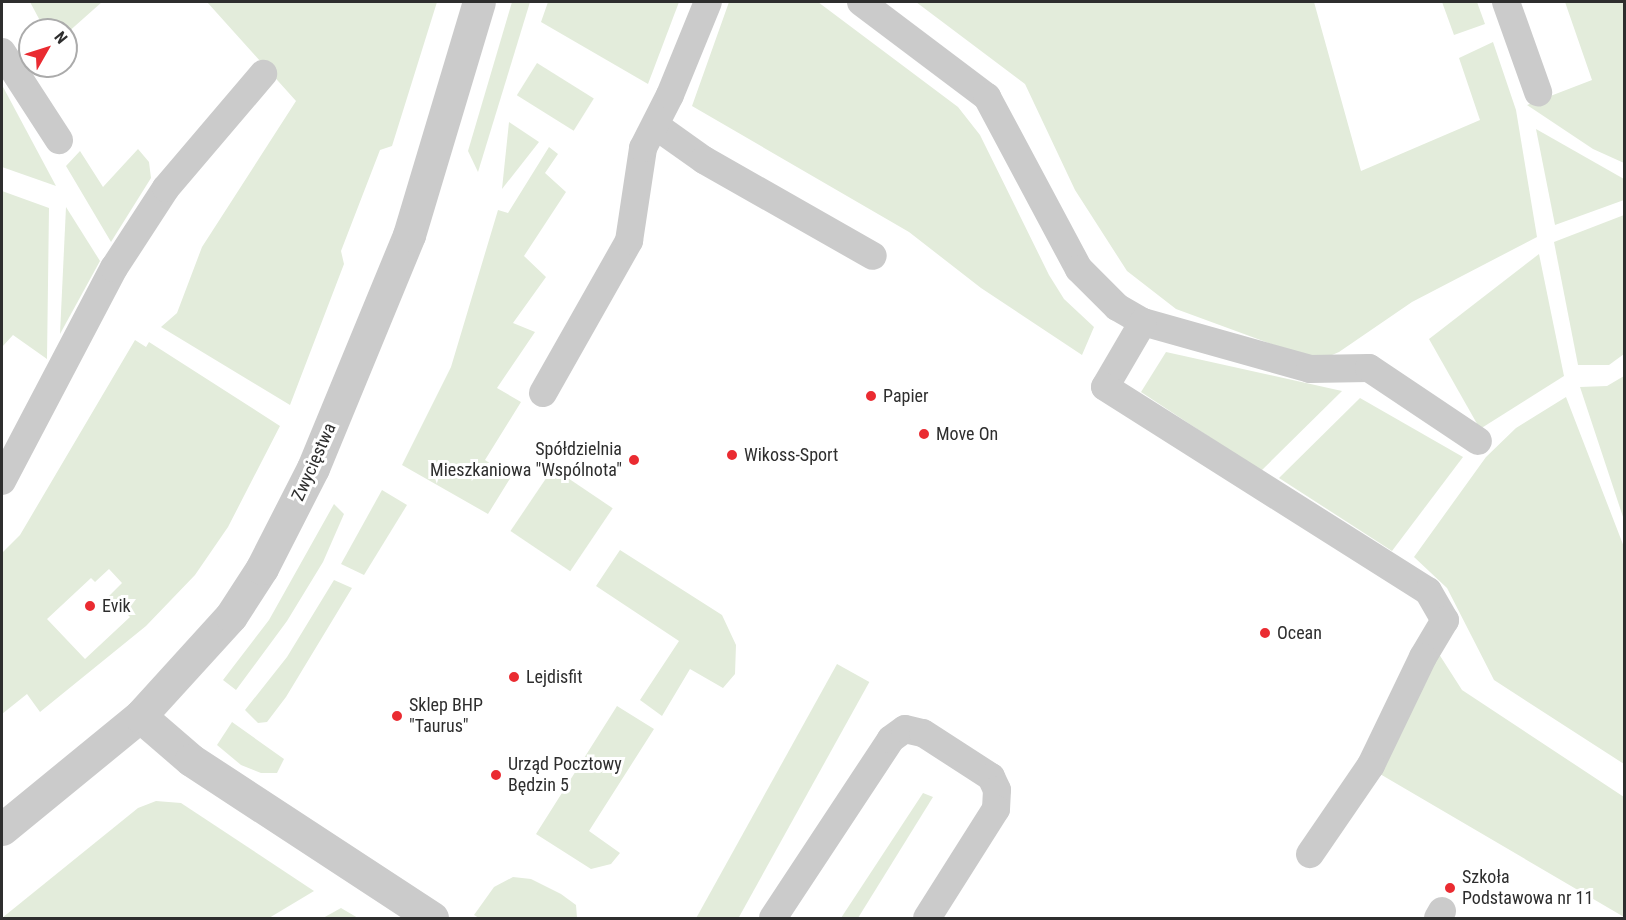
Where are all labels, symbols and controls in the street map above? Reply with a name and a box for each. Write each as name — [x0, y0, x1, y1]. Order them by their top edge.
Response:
north arrow — [18, 18, 78, 78]
text: N — [50, 28, 71, 47]
place label: Papier — [883, 385, 928, 407]
marker: Papier — [864, 389, 878, 403]
street label: Zwycięstwa — [287, 420, 341, 504]
place label: Move On — [936, 423, 998, 445]
marker: Move On — [917, 427, 931, 441]
place label: Spółdzielnia Mieszkaniowa "Wspólnota" — [430, 439, 622, 482]
place label: Wikoss-Sport — [744, 444, 838, 466]
marker: Wikoss-Sport — [725, 448, 739, 462]
marker: Spółdzielnia Mieszkaniowa "Wspólnota" — [627, 453, 641, 467]
place label: Evik — [102, 595, 131, 617]
marker: Evik — [83, 599, 97, 613]
place label: Ocean — [1277, 622, 1322, 644]
marker: Ocean — [1258, 626, 1272, 640]
place label: Lejdisfit — [526, 666, 582, 688]
marker: Lejdisfit — [507, 670, 521, 684]
place label: Sklep BHP "Taurus" — [409, 695, 483, 738]
marker: Sklep BHP "Taurus" — [390, 709, 404, 723]
place label: Urząd Pocztowy Będzin 5 — [508, 754, 622, 796]
marker: Urząd Pocztowy Będzin 5 — [489, 768, 503, 782]
place label: Szkoła Podstawowa nr 11 — [1462, 867, 1593, 910]
marker: Szkoła Podstawowa nr 11 — [1443, 881, 1457, 895]

